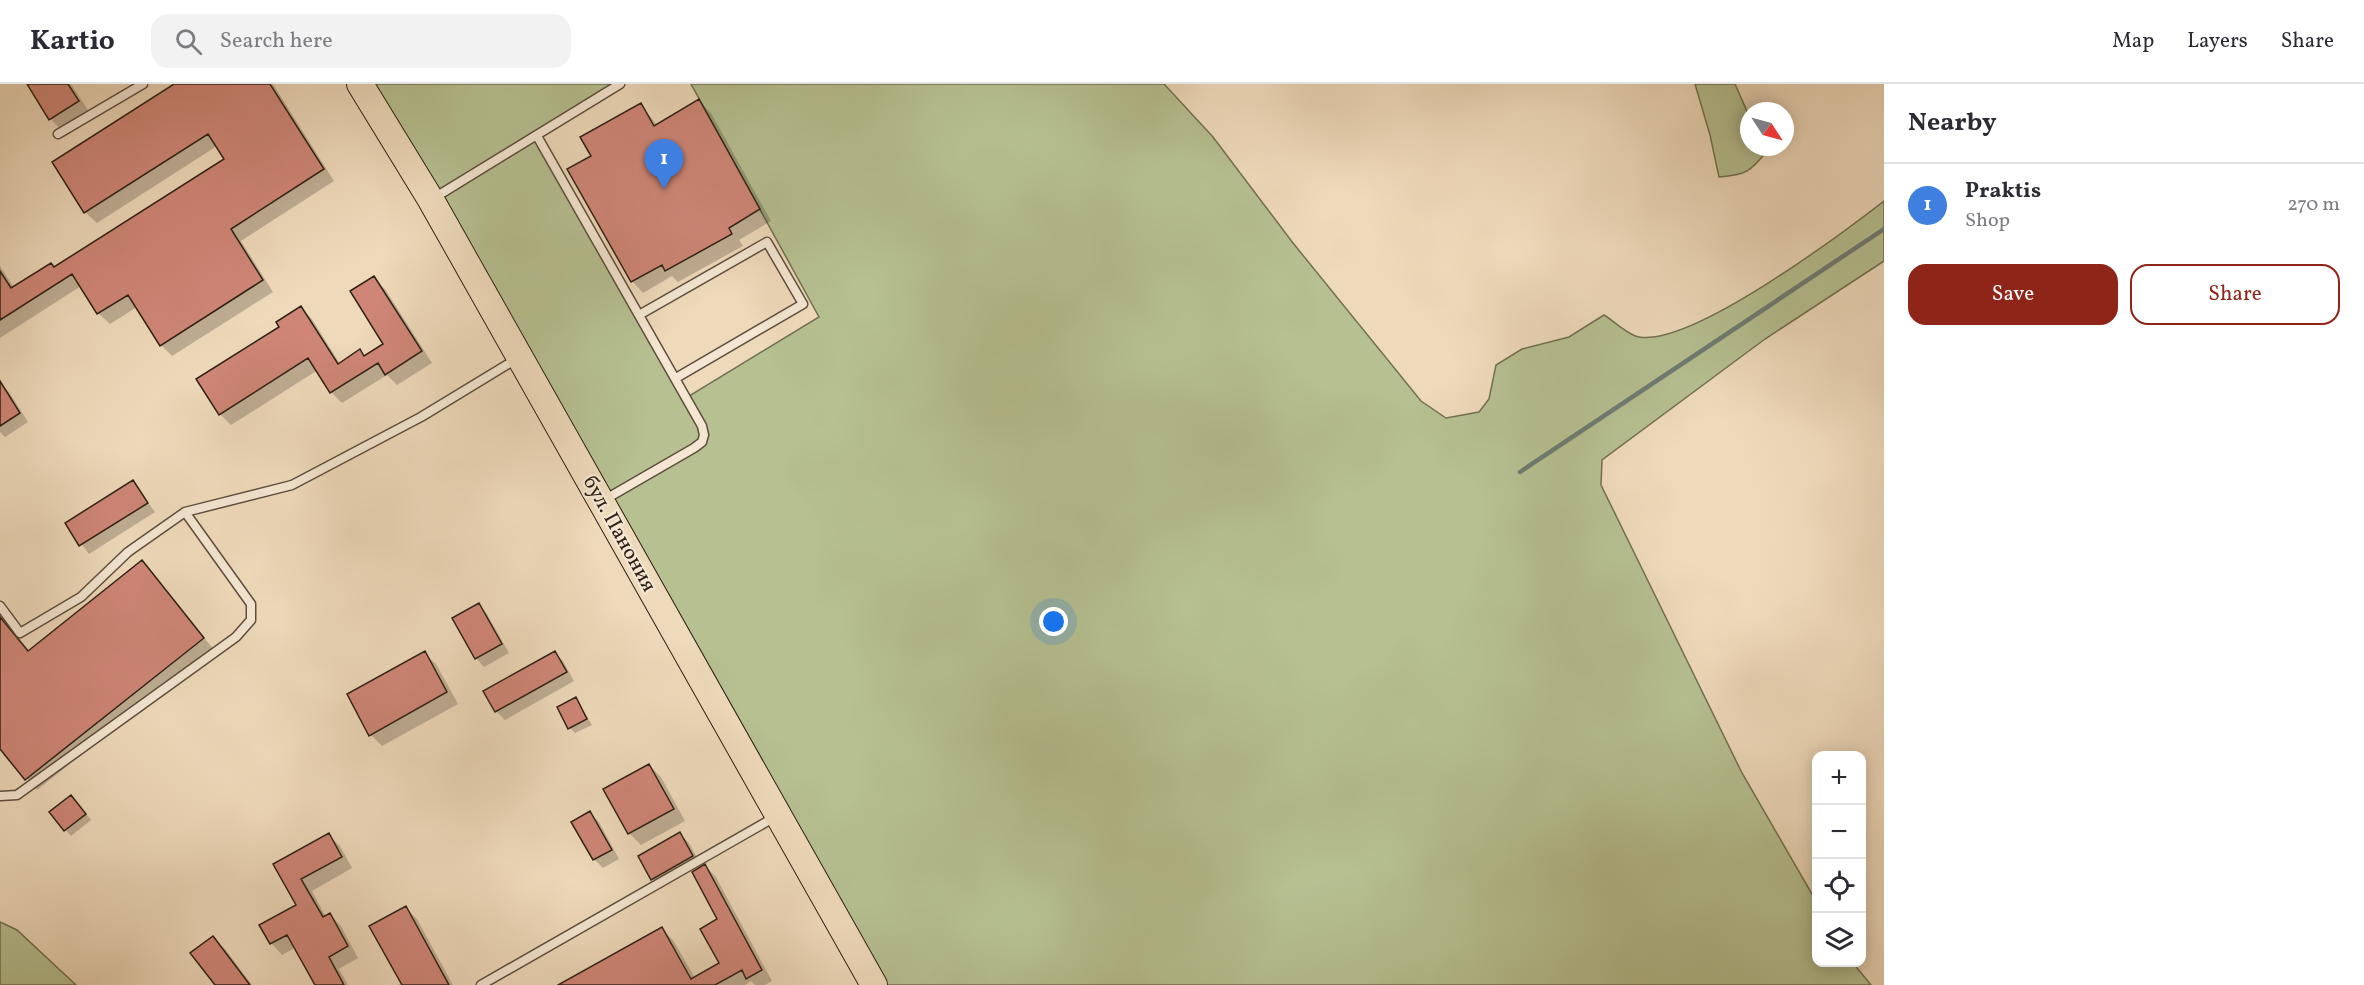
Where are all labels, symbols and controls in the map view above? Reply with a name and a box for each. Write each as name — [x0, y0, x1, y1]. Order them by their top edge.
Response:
search box — [151, 14, 571, 68]
text: Kartio — [30, 22, 115, 61]
icon: search — [172, 25, 205, 58]
text: Search here — [220, 26, 333, 57]
text: Map — [2112, 27, 2154, 56]
text: Layers — [2187, 27, 2248, 56]
text: Share — [2281, 27, 2334, 56]
north arrow — [1740, 102, 1794, 156]
text: Nearby — [1908, 105, 1997, 141]
pin: 1 — [644, 140, 684, 189]
text: Praktis — [1965, 176, 2041, 207]
text: 1 — [1923, 191, 1932, 219]
text: 270 m — [2287, 191, 2340, 219]
text: Shop — [1965, 207, 2010, 235]
button: Save — [1908, 264, 2118, 325]
button: Share — [2130, 264, 2340, 325]
street label: бул. Панония — [575, 471, 663, 597]
your location — [1039, 607, 1068, 636]
map controls — [1812, 751, 1866, 967]
button: + — [1812, 751, 1866, 805]
button: − — [1812, 805, 1866, 859]
button: locate — [1812, 859, 1866, 913]
button: layers — [1812, 913, 1866, 967]

